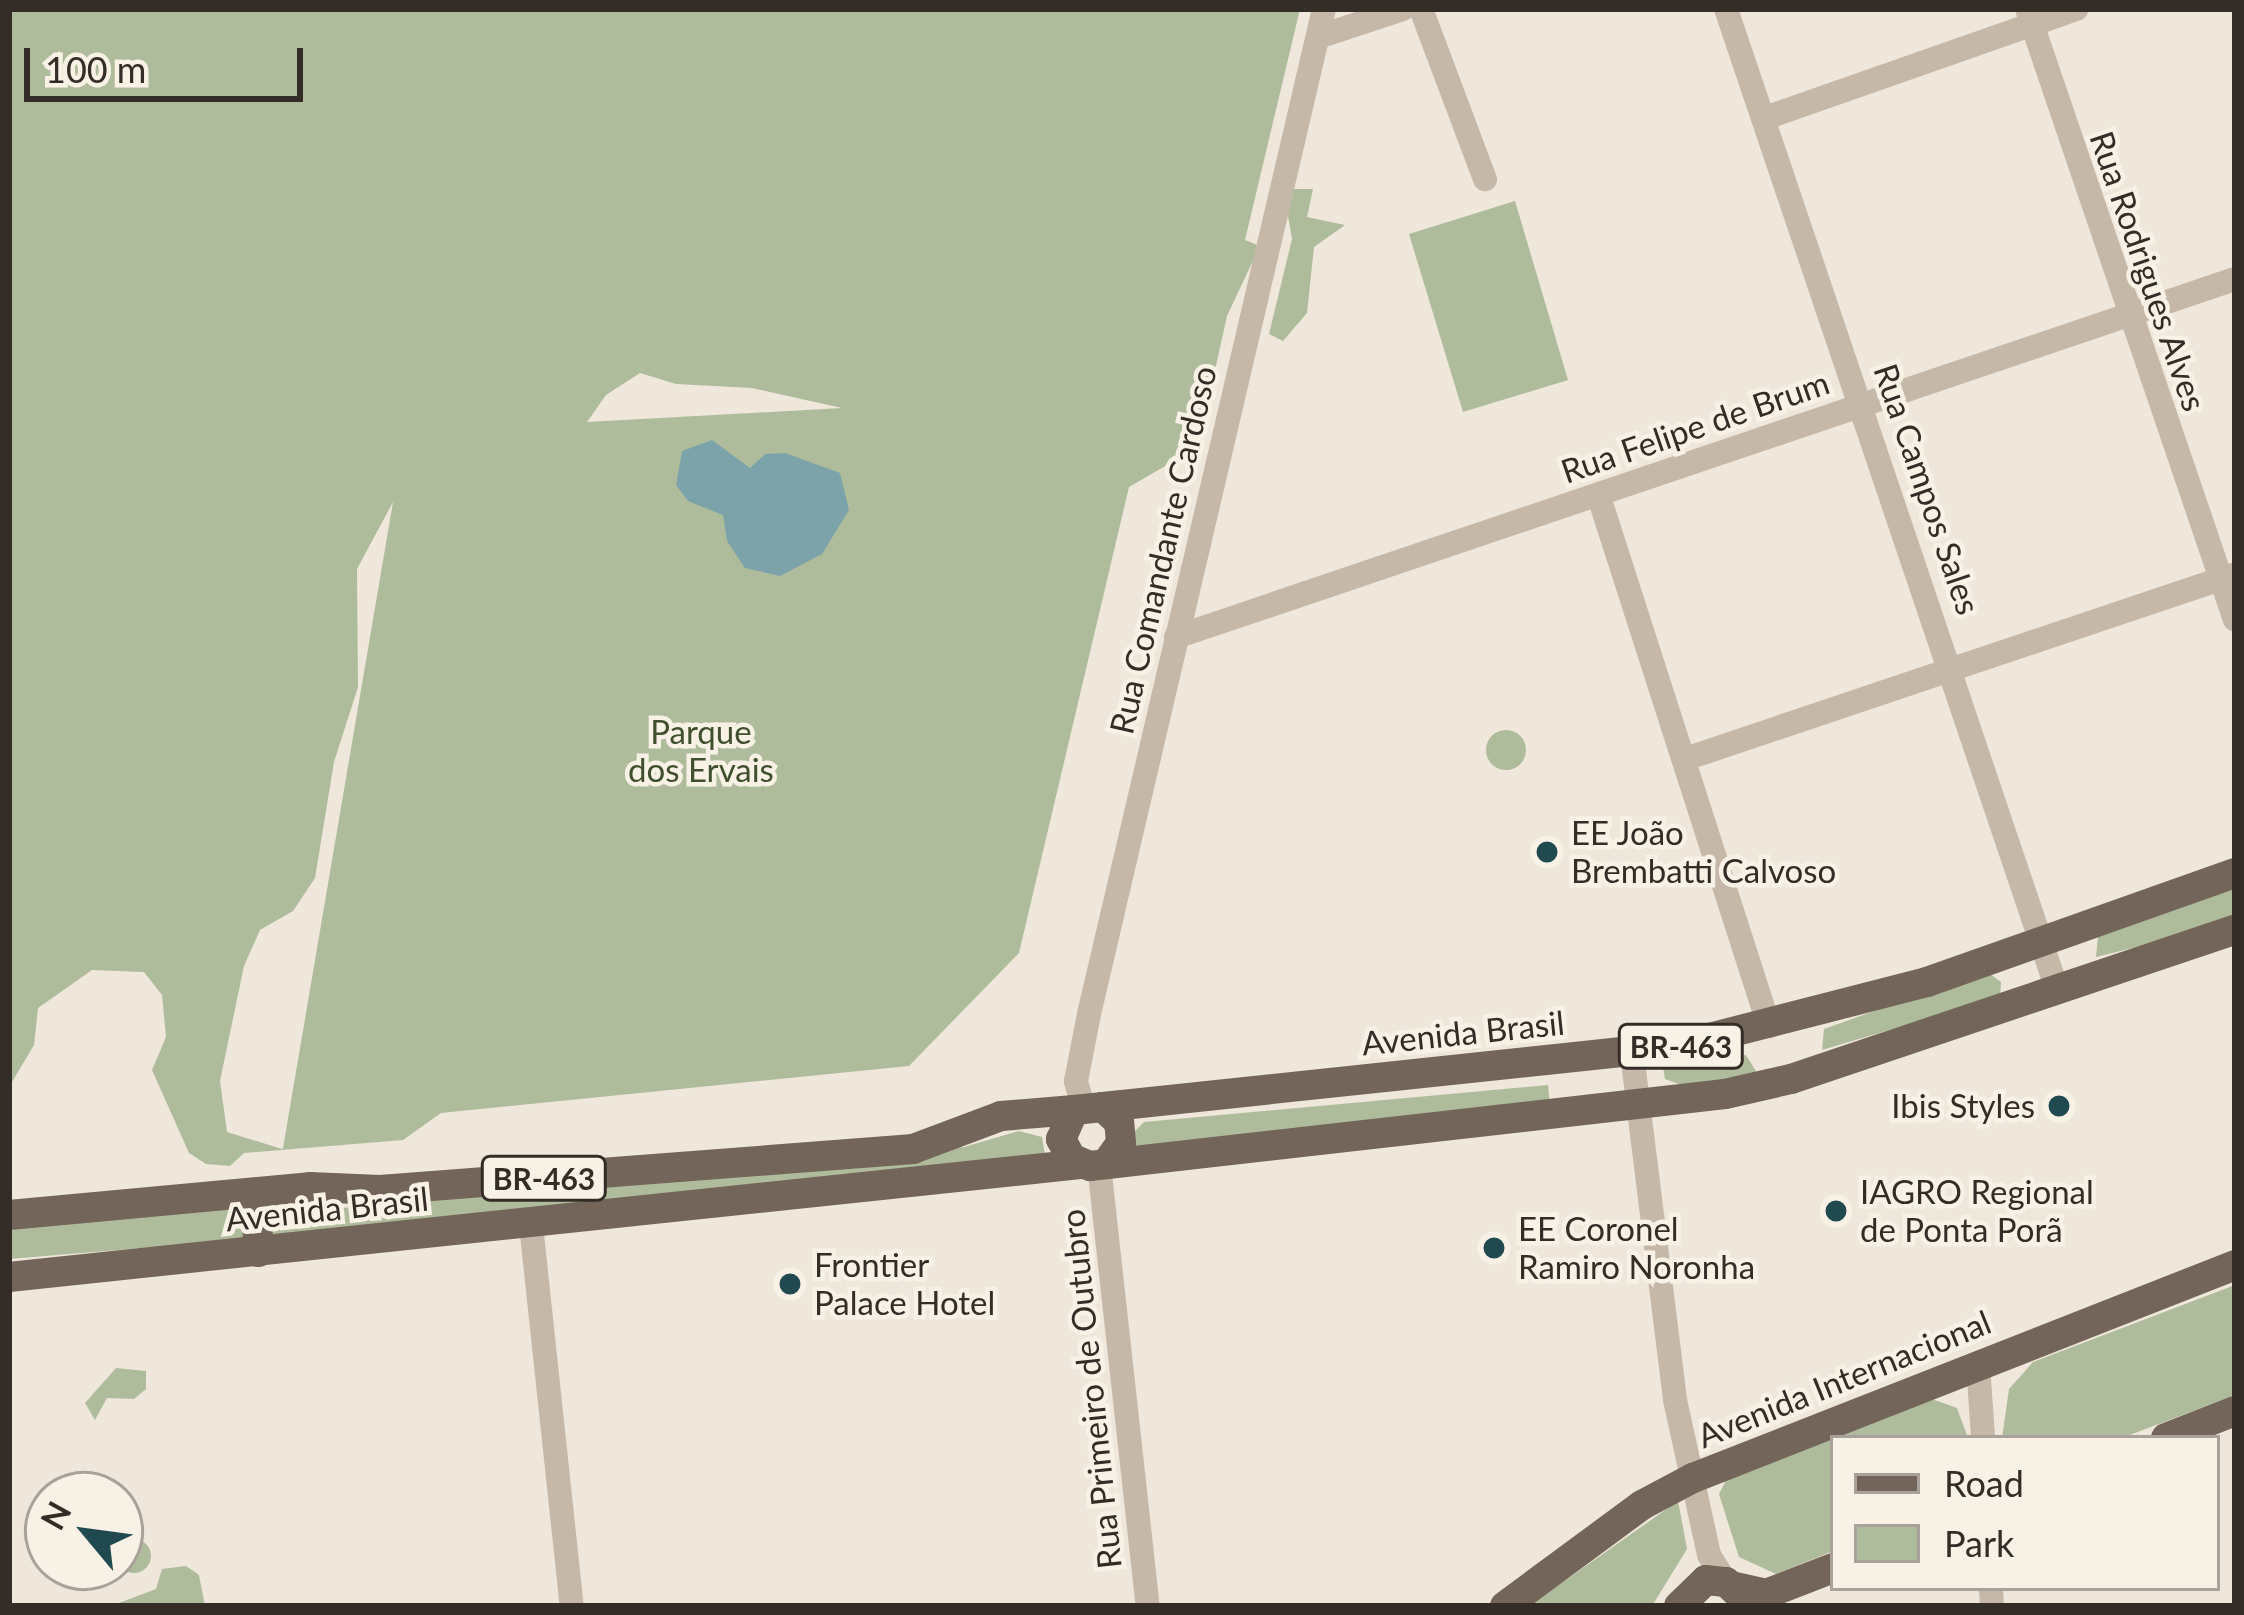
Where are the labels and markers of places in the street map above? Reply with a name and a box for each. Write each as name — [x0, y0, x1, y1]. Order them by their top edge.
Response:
place label: EE João Brembatti Calvoso — [1571, 813, 1836, 891]
marker: EE João Brembatti Calvoso — [1534, 839, 1560, 865]
place label: Ibis Styles — [1891, 1086, 2035, 1126]
marker: Ibis Styles — [2046, 1093, 2072, 1119]
place label: IAGRO Regional de Ponta Porã — [1860, 1172, 2094, 1250]
marker: IAGRO Regional de Ponta Porã — [1823, 1198, 1849, 1224]
place label: EE Coronel Ramiro Noronha — [1518, 1209, 1755, 1287]
marker: EE Coronel Ramiro Noronha — [1481, 1235, 1507, 1261]
place label: Frontier Palace Hotel — [814, 1245, 995, 1323]
marker: Frontier Palace Hotel — [777, 1271, 803, 1297]

